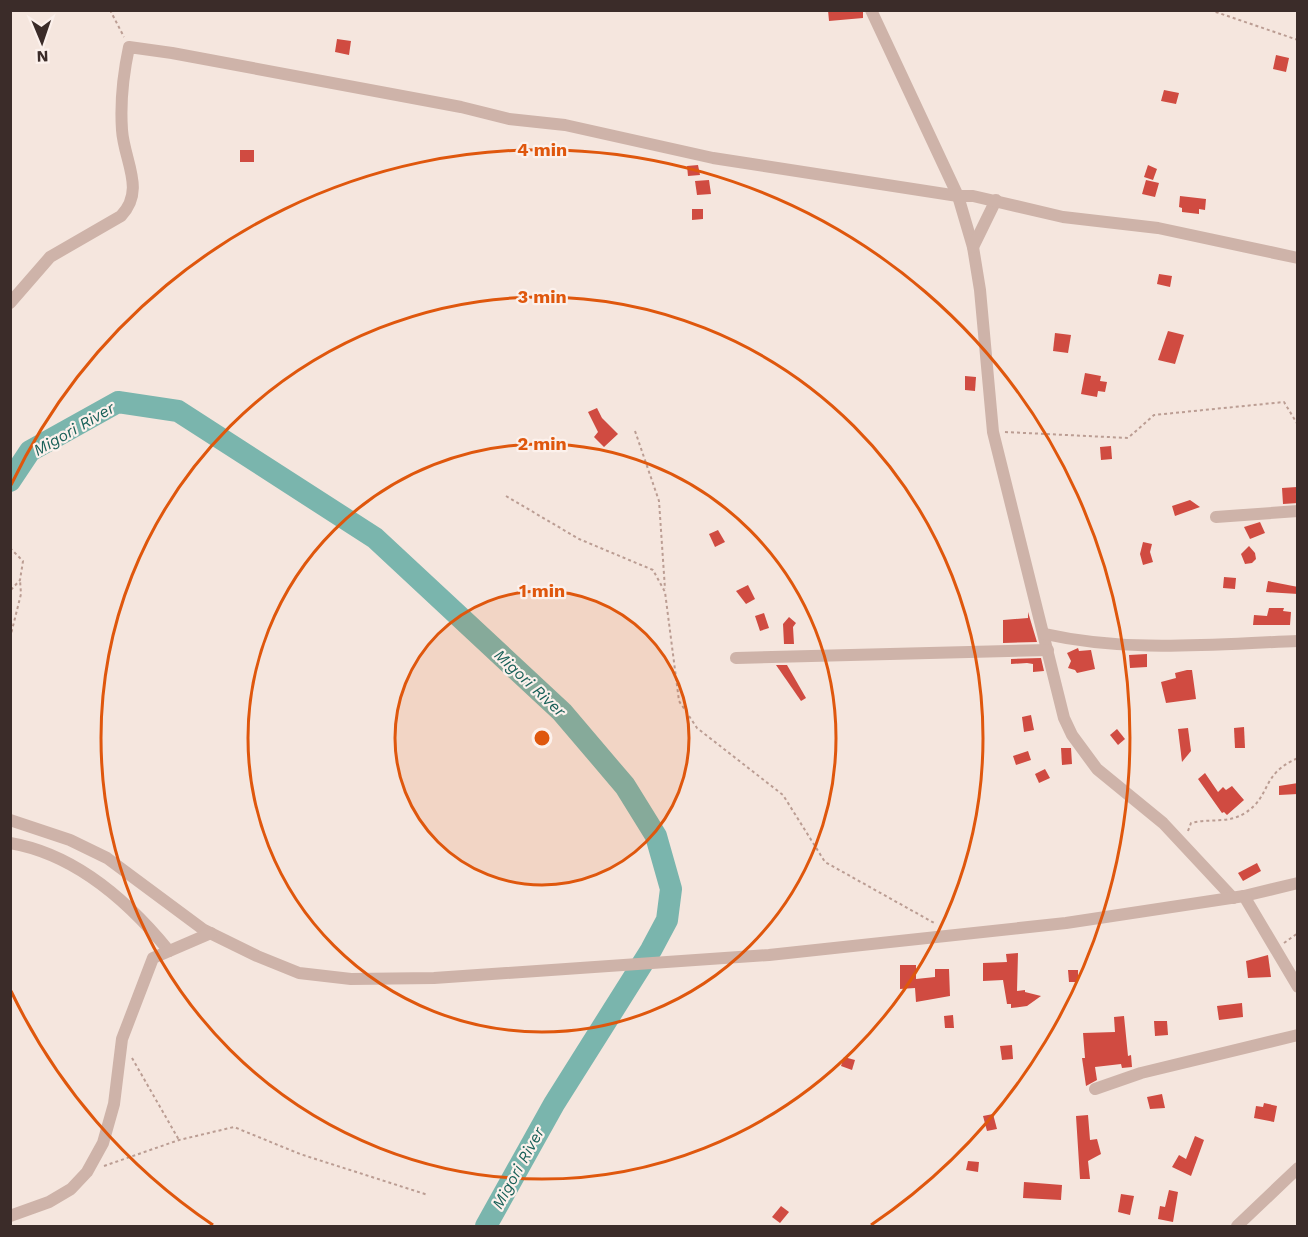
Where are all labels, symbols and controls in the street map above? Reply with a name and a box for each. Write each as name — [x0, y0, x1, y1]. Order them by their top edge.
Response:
north arrow — [12, 12, 72, 72]
text: N — [36, 47, 49, 66]
text: 4 min — [517, 139, 567, 160]
text: 3 min — [517, 286, 567, 307]
water label: Migori River — [30, 398, 119, 460]
text: 2 min — [517, 433, 567, 454]
text: 1 min — [519, 580, 565, 601]
water label: Migori River — [490, 645, 570, 721]
centre of rings — [532, 728, 552, 748]
water label: Migori River — [488, 1123, 549, 1212]

